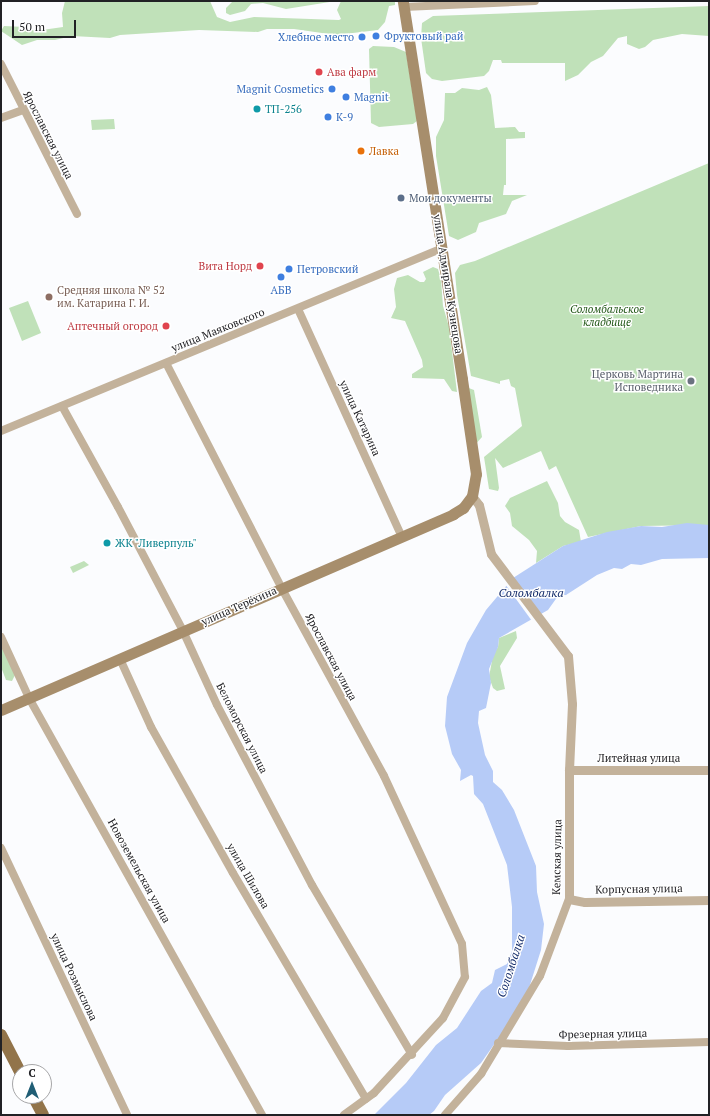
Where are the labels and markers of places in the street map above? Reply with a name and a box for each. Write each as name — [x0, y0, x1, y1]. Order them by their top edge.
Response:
place label: Фруктовый рай — [384, 29, 464, 43]
place label: Хлебное место — [278, 30, 354, 44]
marker: Фруктовый рай — [371, 31, 381, 41]
marker: Хлебное место — [357, 32, 367, 42]
place label: Ава фарм — [327, 65, 376, 79]
marker: Ава фарм — [314, 67, 324, 77]
place label: Magnit Cosmetics — [237, 82, 324, 96]
marker: Magnit Cosmetics — [327, 84, 337, 94]
place label: Magnit — [354, 90, 389, 104]
marker: Magnit — [341, 92, 351, 102]
place label: ТП-256 — [265, 102, 302, 116]
marker: ТП-256 — [252, 104, 262, 114]
place label: К-9 — [336, 110, 353, 124]
marker: К-9 — [323, 112, 333, 122]
place label: Лавка — [369, 144, 399, 158]
marker: Лавка — [356, 146, 366, 156]
place label: Мои документы — [409, 191, 492, 205]
marker: Мои документы — [396, 193, 406, 203]
place label: Вита Норд — [198, 259, 252, 273]
marker: Вита Норд — [255, 261, 265, 271]
place label: Петровский — [297, 262, 359, 276]
marker: Петровский — [284, 264, 294, 274]
marker: АБВ — [276, 272, 286, 282]
place label: АБВ — [271, 283, 291, 297]
place label: Средняя школа № 52 им. Катарина Г. И. — [57, 284, 165, 310]
marker: Средняя школа № 52 им. Катарина Г. И. — [44, 292, 54, 302]
place label: Аптечный огород — [67, 319, 158, 333]
marker: Аптечный огород — [161, 321, 171, 331]
place label: Церковь Мартина Исповедника — [592, 368, 683, 394]
marker: Церковь Мартина Исповедника — [686, 376, 696, 386]
place label: ЖК "Ливерпуль" — [115, 536, 197, 550]
marker: ЖК "Ливерпуль" — [102, 538, 112, 548]

